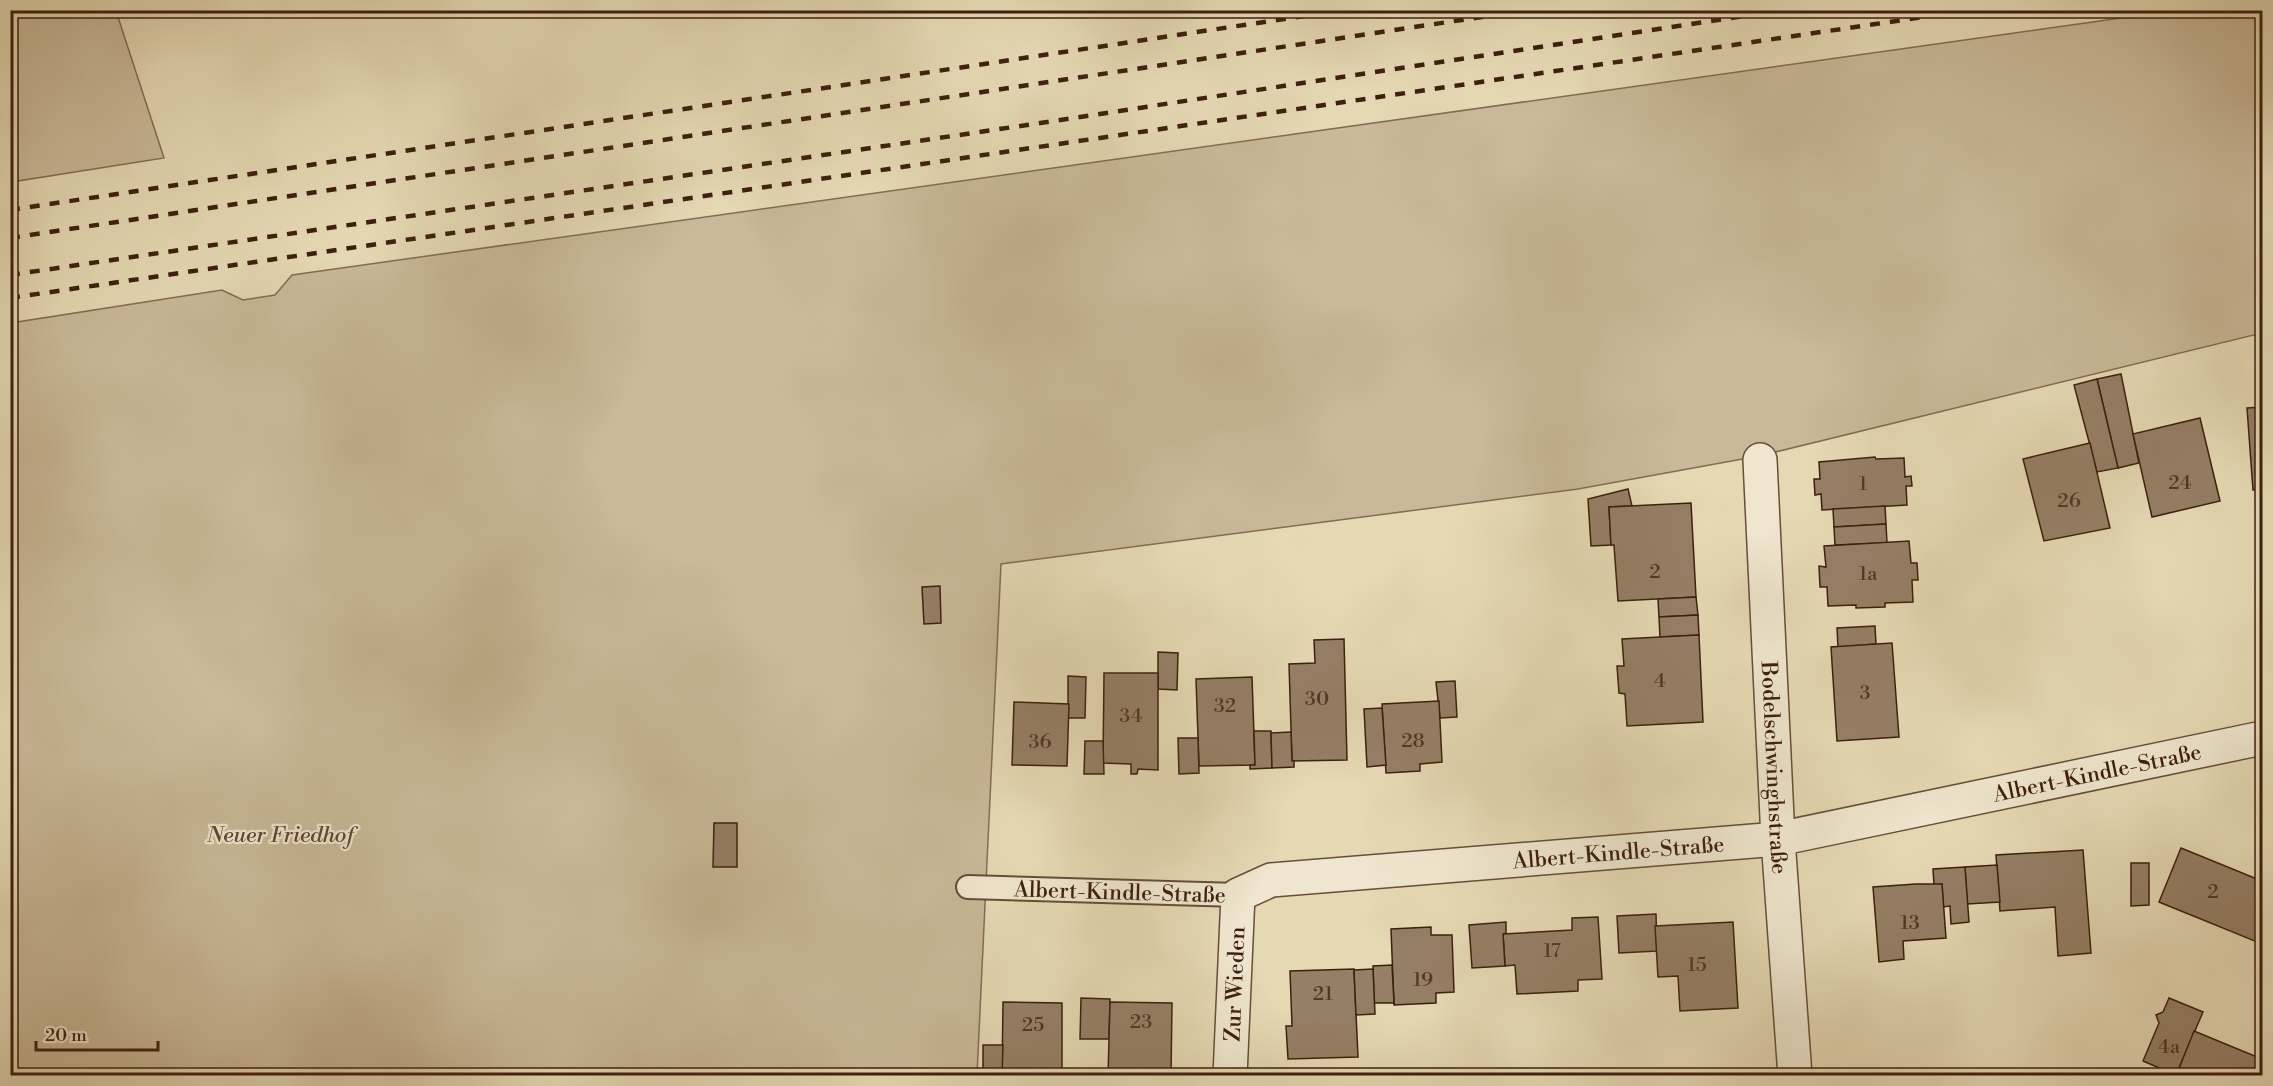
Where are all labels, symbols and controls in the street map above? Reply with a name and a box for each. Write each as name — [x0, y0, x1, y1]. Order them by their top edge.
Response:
house number: 24 — [2168, 471, 2192, 496]
house number: 1 — [1859, 472, 1868, 497]
house number: 26 — [2057, 489, 2081, 514]
house number: 2 — [1649, 560, 1661, 585]
house number: 1a — [1859, 562, 1878, 587]
street label: Bodelschwinghstraße — [1755, 660, 1792, 875]
house number: 4 — [1654, 669, 1666, 694]
house number: 3 — [1859, 681, 1871, 706]
house number: 30 — [1305, 687, 1329, 712]
house number: 32 — [1214, 694, 1236, 719]
house number: 34 — [1119, 704, 1143, 729]
house number: 28 — [1401, 729, 1425, 754]
house number: 36 — [1028, 730, 1052, 755]
street label: Albert-Kindle-Straße — [1990, 739, 2204, 809]
park label: Neuer Friedhof — [206, 822, 358, 849]
street label: Albert-Kindle-Straße — [1511, 831, 1725, 875]
street label: Albert-Kindle-Straße — [1012, 876, 1226, 910]
house number: 2 — [2207, 880, 2219, 905]
house number: 13 — [1900, 911, 1920, 936]
street label: Zur Wieden — [1220, 926, 1252, 1042]
house number: 17 — [1543, 939, 1561, 964]
house number: 15 — [1687, 953, 1707, 978]
house number: 19 — [1413, 968, 1433, 993]
house number: 21 — [1313, 982, 1334, 1007]
house number: 23 — [1130, 1010, 1152, 1035]
house number: 25 — [1022, 1013, 1044, 1038]
scale bar — [36, 1014, 158, 1052]
text: 20 m — [45, 1024, 87, 1047]
house number: 4a — [2158, 1035, 2181, 1060]

